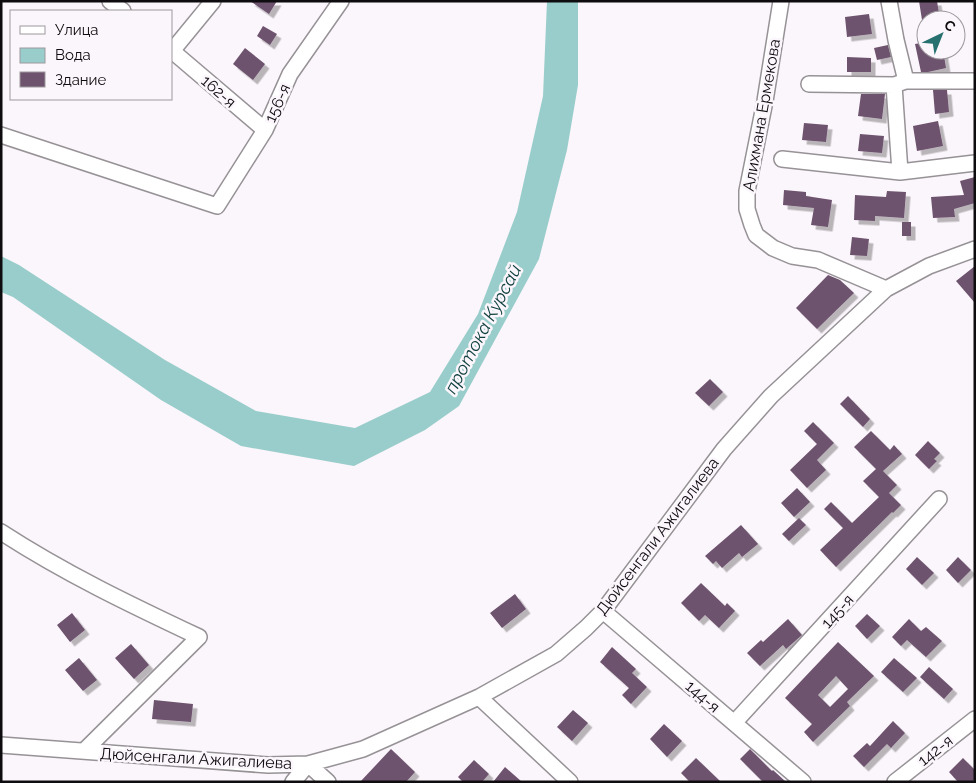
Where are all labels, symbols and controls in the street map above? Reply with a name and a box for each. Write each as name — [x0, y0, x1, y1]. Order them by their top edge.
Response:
legend — [10, 10, 172, 100]
north arrow — [916, 10, 966, 60]
text: С — [941, 16, 959, 35]
text: Улица — [55, 21, 99, 39]
street label: Алихмана Ермекова — [739, 37, 784, 193]
text: Вода — [55, 46, 91, 64]
text: Здание — [55, 71, 107, 89]
street label: 162-я — [197, 71, 240, 112]
street label: 156-я — [261, 81, 294, 125]
water label: протока Курсай — [440, 261, 525, 397]
street label: Дюйсенгали Ажигалиева — [592, 454, 723, 619]
street label: 145-я — [817, 590, 858, 632]
street label: 144-я — [682, 676, 724, 716]
street label: 142-я — [914, 731, 957, 770]
street label: Дюйсенгали Ажигалиева — [100, 744, 292, 773]

